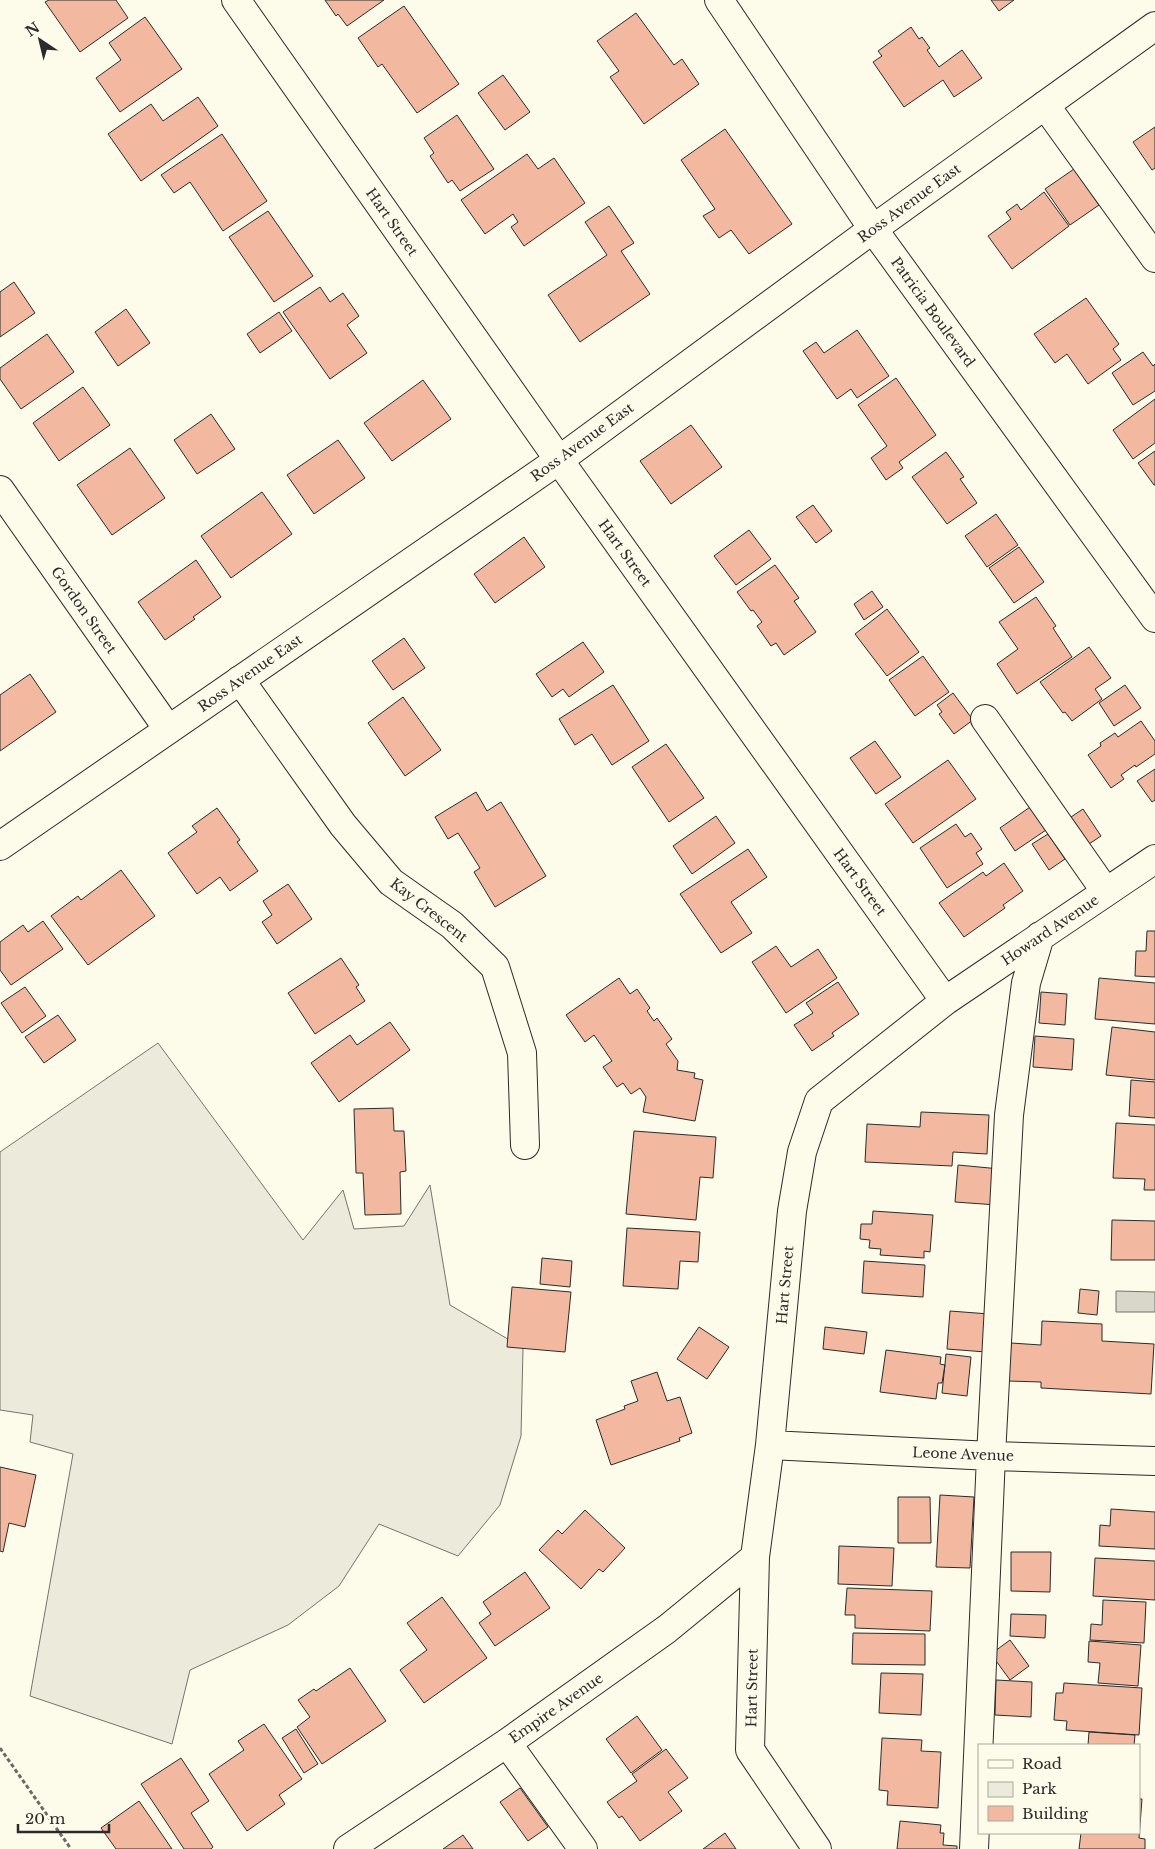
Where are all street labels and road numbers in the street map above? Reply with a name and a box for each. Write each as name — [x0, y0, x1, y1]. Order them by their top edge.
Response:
street label: Ross Avenue East — [854, 159, 965, 246]
street label: Hart Street — [362, 185, 422, 260]
street label: Patricia Boulevard — [887, 253, 979, 371]
street label: Ross Avenue East — [527, 398, 638, 485]
street label: Hart Street — [595, 516, 656, 591]
street label: Gordon Street — [47, 563, 121, 658]
street label: Ross Avenue East — [194, 630, 306, 716]
street label: Hart Street — [830, 845, 891, 920]
street label: Kay Crescent — [387, 874, 472, 946]
street label: Howard Avenue — [998, 891, 1102, 969]
street label: Hart Street — [773, 1244, 797, 1325]
street label: Leone Avenue — [912, 1443, 1014, 1465]
street label: Hart Street — [742, 1648, 762, 1728]
street label: Empire Avenue — [505, 1669, 607, 1747]

